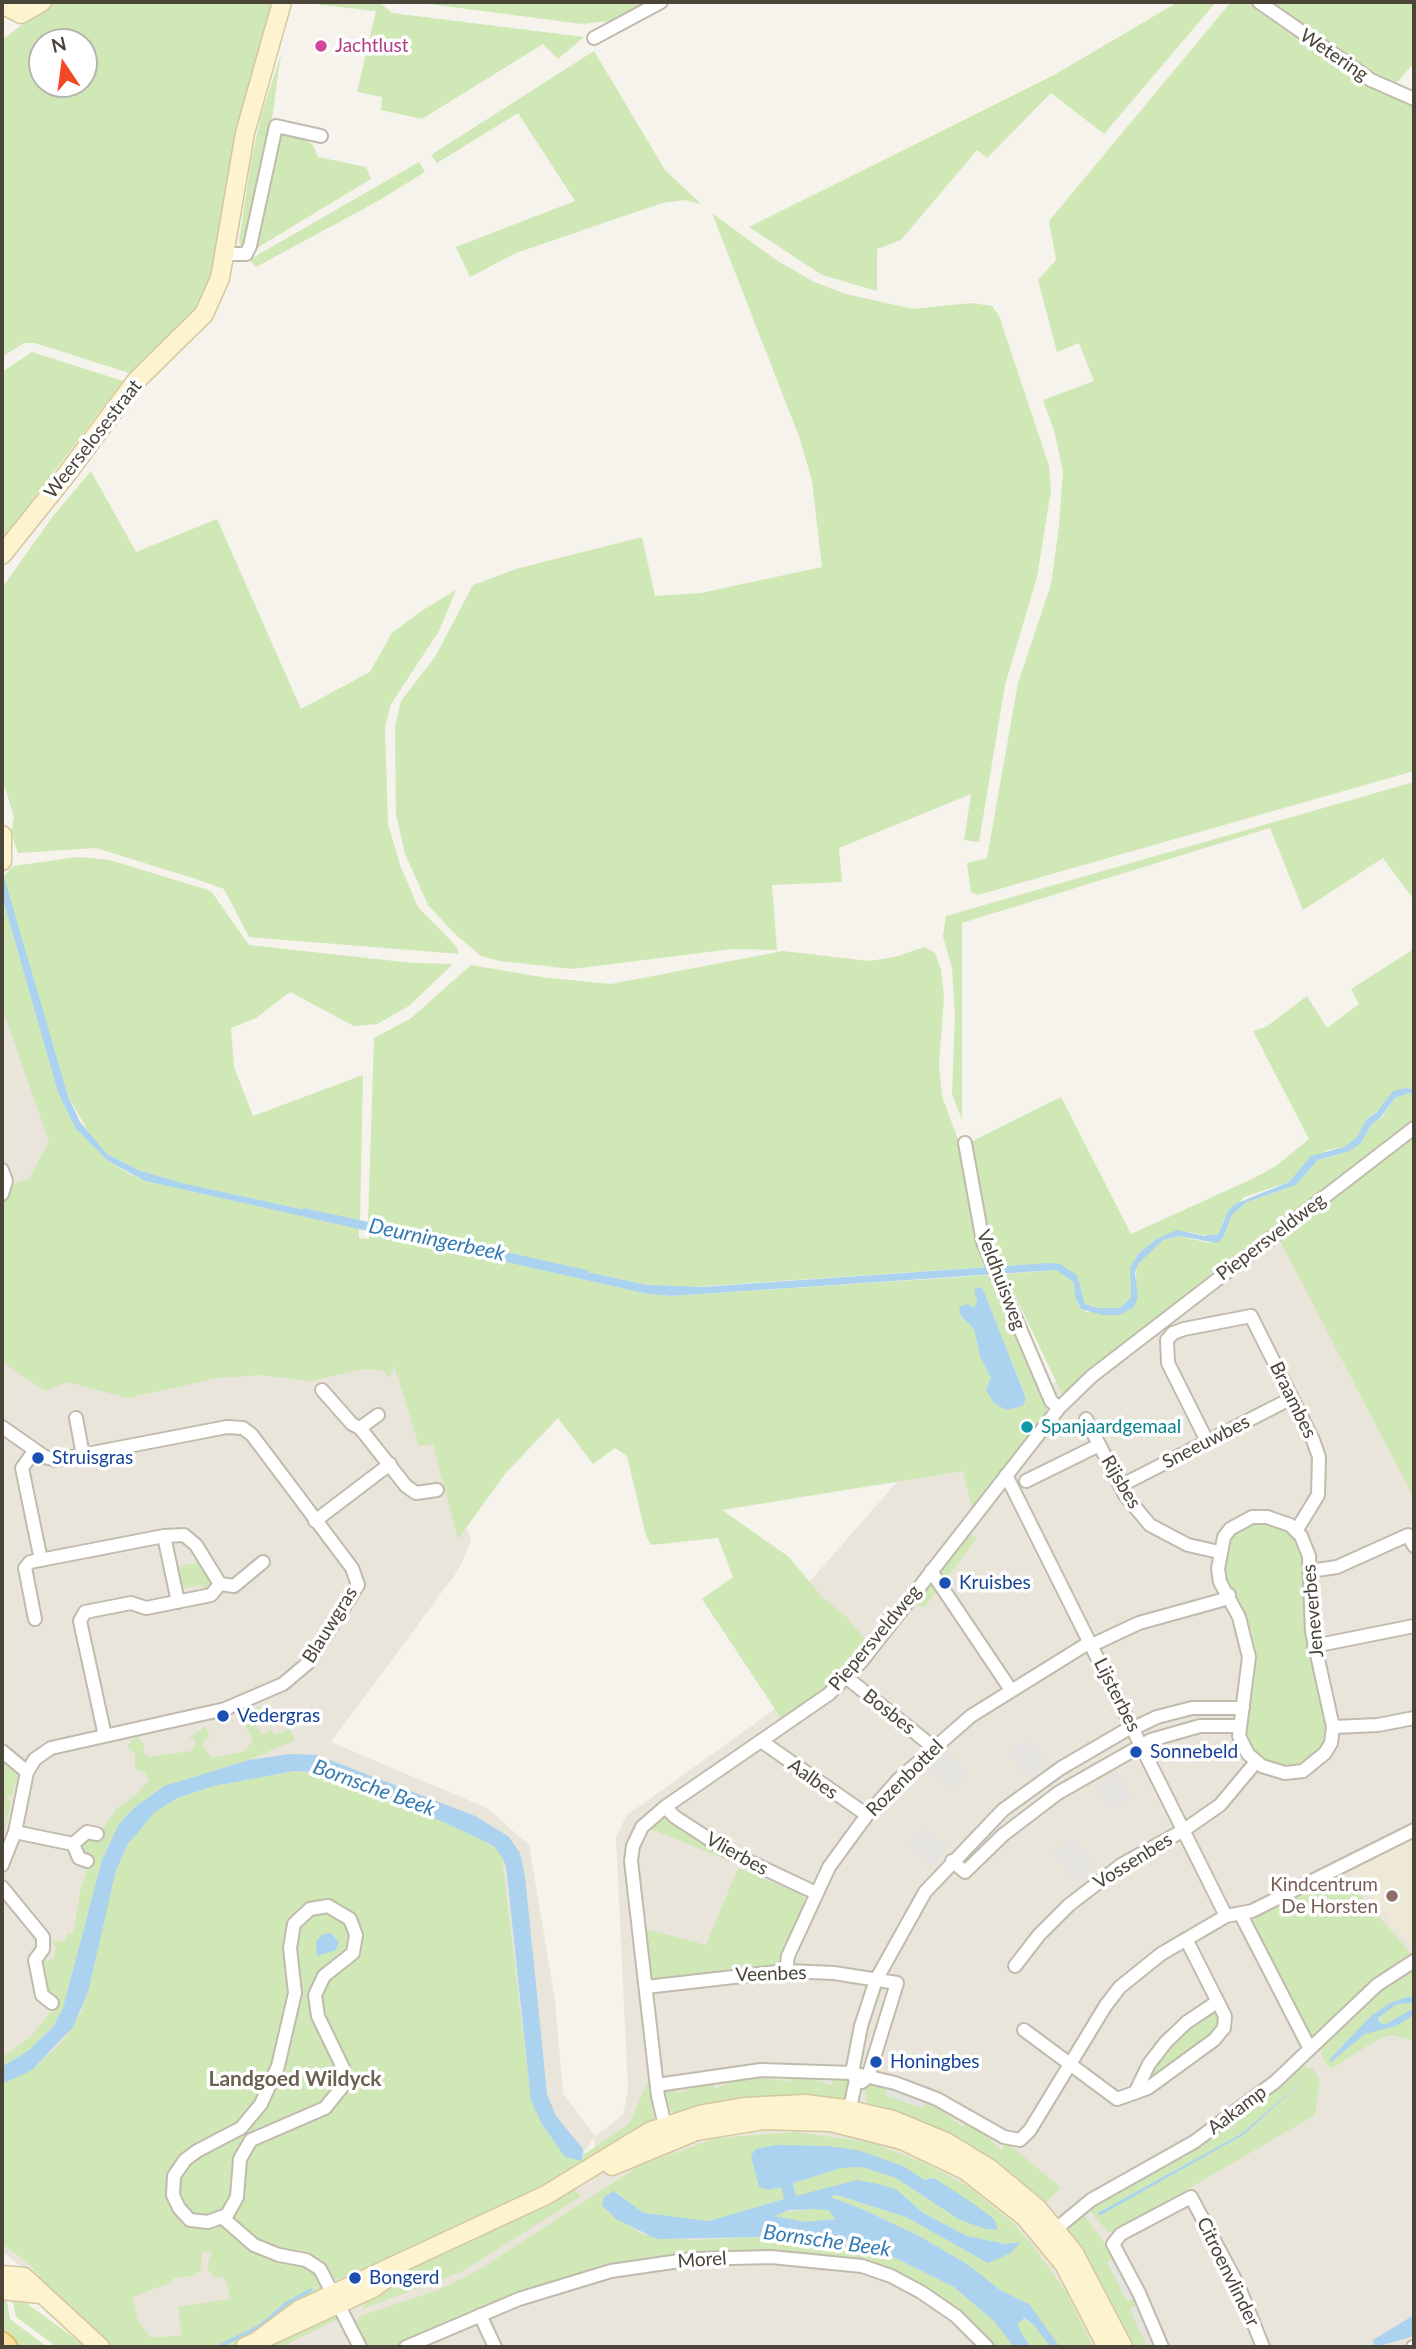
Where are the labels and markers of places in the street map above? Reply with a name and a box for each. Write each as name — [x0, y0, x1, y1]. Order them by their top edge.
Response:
place label: Jachtlust — [335, 35, 409, 57]
marker: Jachtlust — [313, 38, 329, 54]
place label: Spanjaardgemaal — [1041, 1416, 1181, 1438]
marker: Spanjaardgemaal — [1019, 1419, 1035, 1435]
place label: Struisgras — [52, 1447, 133, 1469]
marker: Struisgras — [30, 1450, 46, 1466]
place label: Kruisbes — [959, 1572, 1031, 1594]
marker: Kruisbes — [937, 1575, 953, 1591]
place label: Vedergras — [237, 1705, 320, 1727]
marker: Vedergras — [215, 1708, 231, 1724]
place label: Sonnebeld — [1150, 1741, 1238, 1763]
marker: Sonnebeld — [1128, 1744, 1144, 1760]
place label: Kindcentrum De Horsten — [1270, 1874, 1378, 1918]
marker: Kindcentrum De Horsten — [1384, 1888, 1400, 1904]
place label: Honingbes — [890, 2051, 980, 2073]
marker: Honingbes — [868, 2054, 884, 2070]
place label: Bongerd — [369, 2267, 439, 2289]
marker: Bongerd — [347, 2270, 363, 2286]

